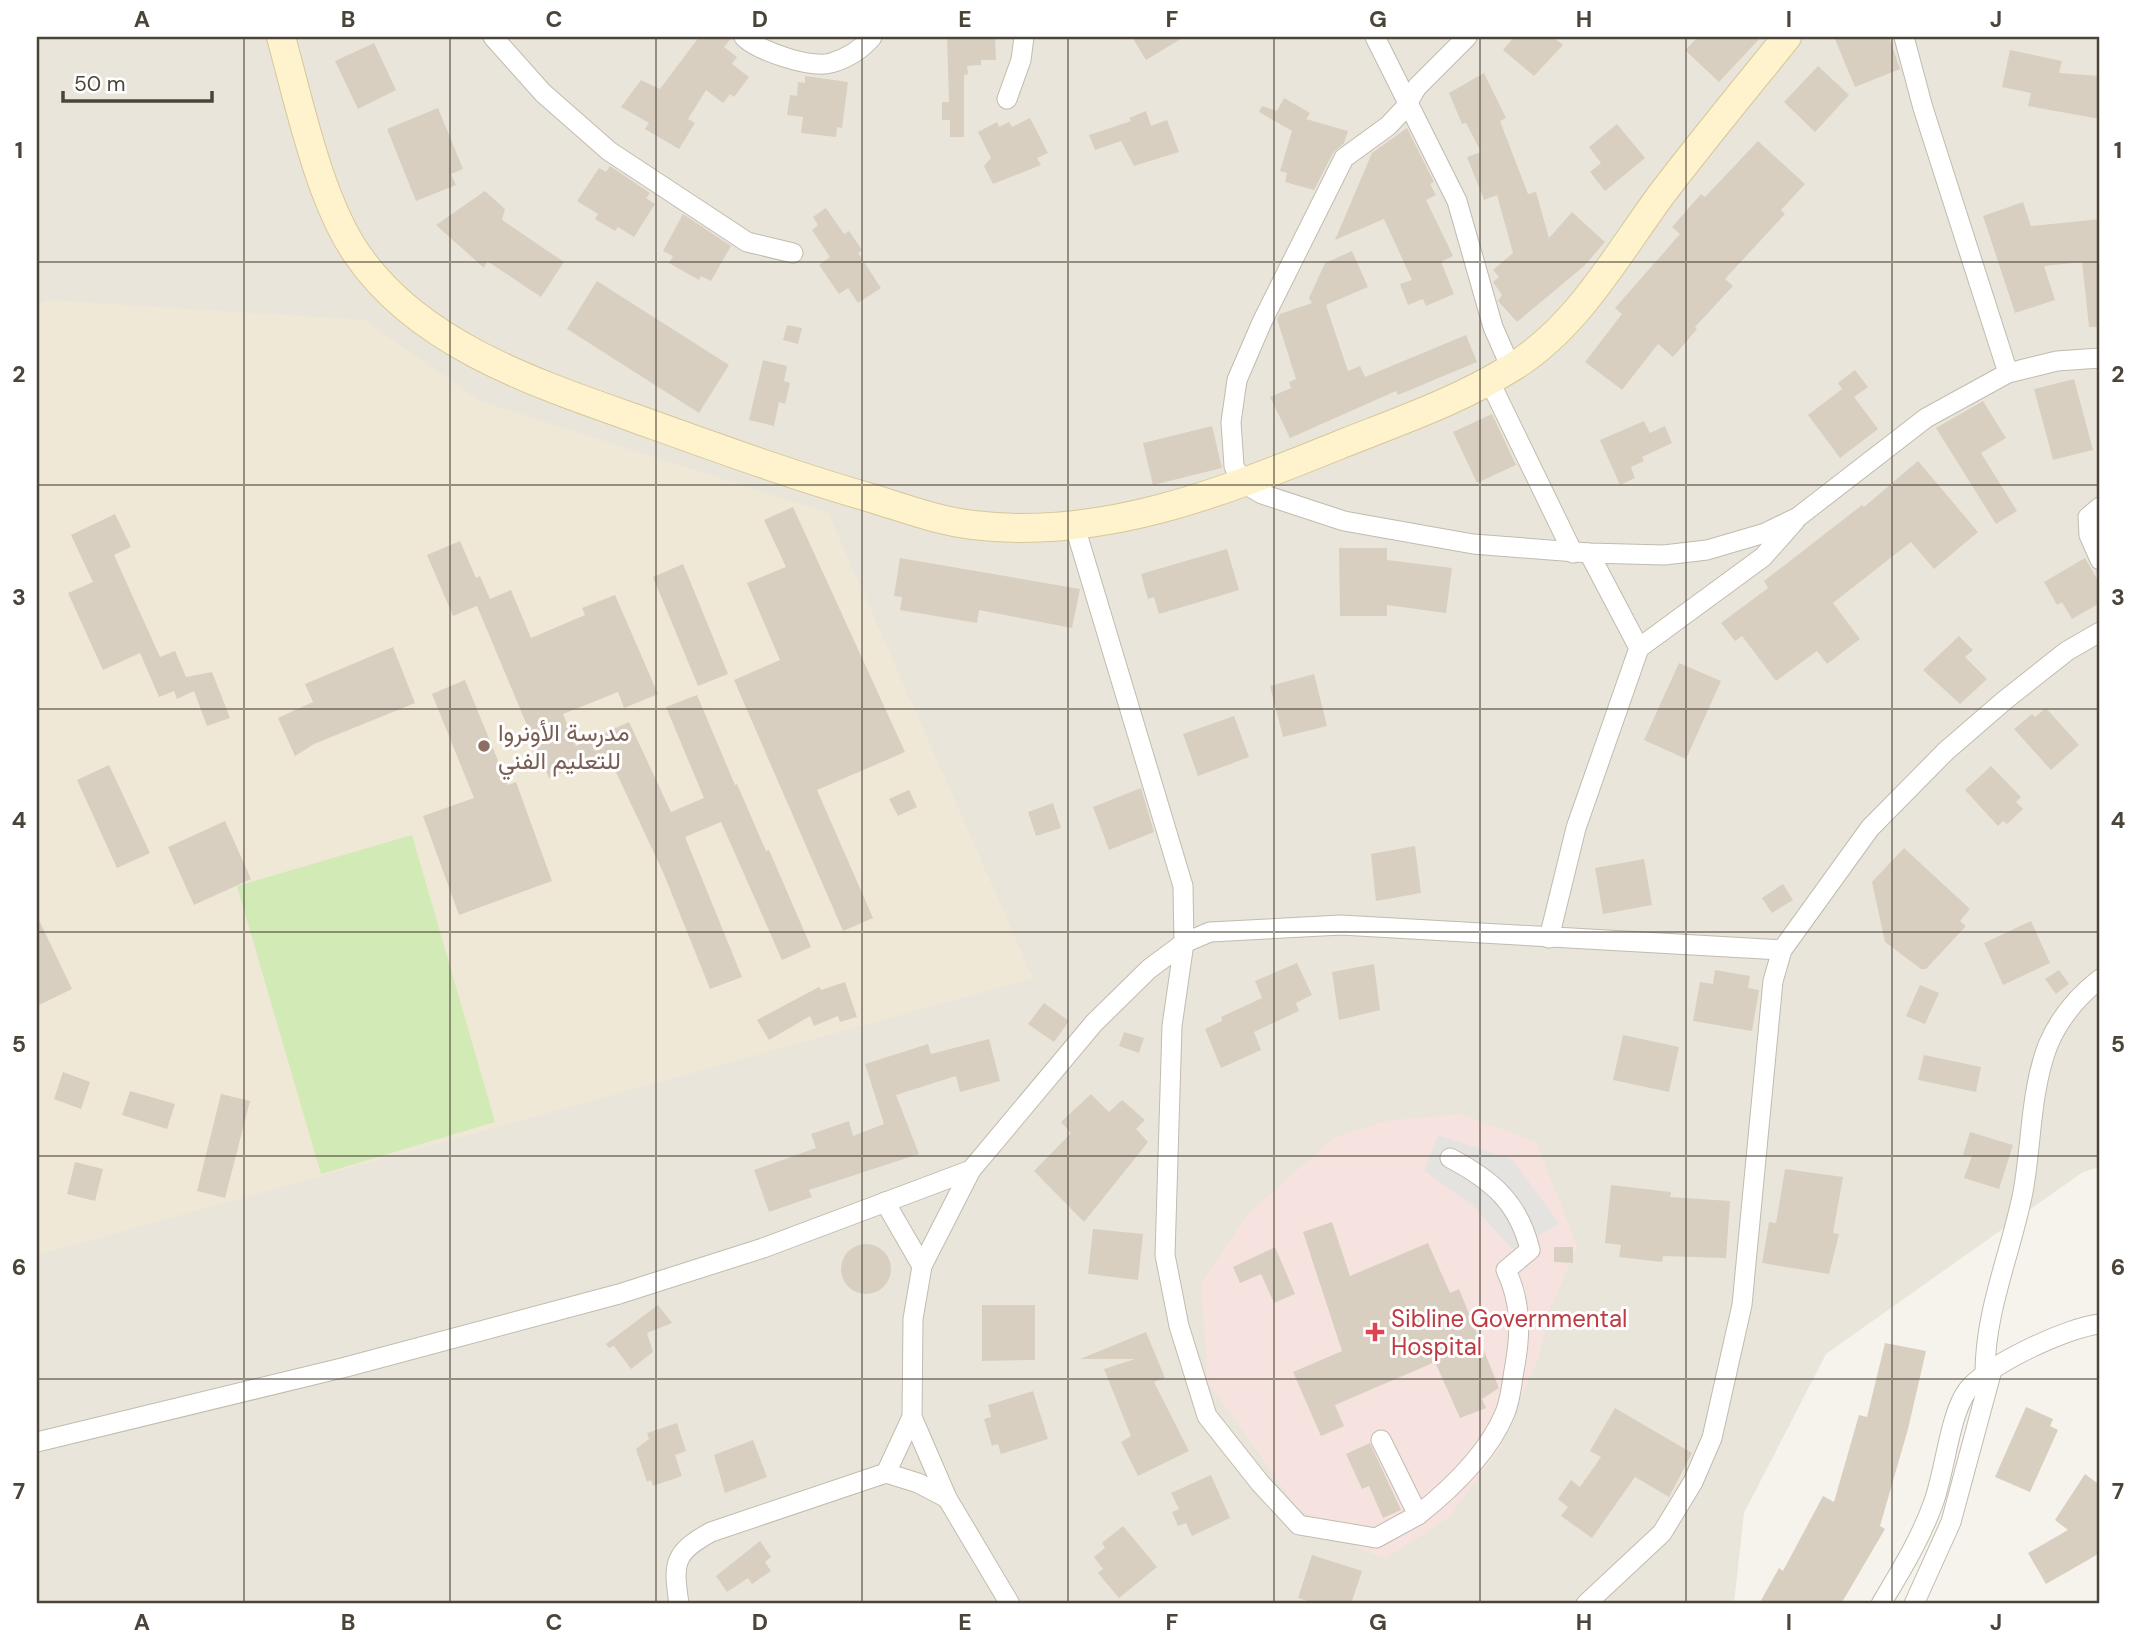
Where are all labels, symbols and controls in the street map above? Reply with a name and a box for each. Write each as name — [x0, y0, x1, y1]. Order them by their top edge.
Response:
text: A — [134, 4, 150, 34]
text: B — [341, 4, 355, 34]
text: C — [546, 4, 562, 34]
text: D — [752, 4, 768, 34]
text: E — [958, 4, 972, 34]
text: F — [1166, 4, 1179, 34]
text: G — [1369, 4, 1387, 34]
text: H — [1576, 4, 1592, 34]
text: I — [1786, 4, 1792, 34]
text: J — [1990, 4, 2002, 34]
scale bar — [63, 60, 212, 104]
text: 50 m — [74, 70, 125, 98]
text: 1 — [15, 135, 23, 165]
text: 1 — [2114, 135, 2122, 165]
text: 2 — [12, 359, 26, 389]
text: 2 — [2111, 359, 2125, 389]
text: 3 — [12, 582, 26, 612]
text: 3 — [2111, 582, 2125, 612]
place label: مدرسة الأونروا للتعليم الفني — [498, 717, 630, 780]
marker: مدرسة الأونروا للتعليم الفني — [476, 738, 492, 754]
text: 4 — [12, 805, 27, 835]
text: 4 — [2111, 805, 2126, 835]
text: 5 — [12, 1029, 26, 1059]
text: 5 — [2111, 1029, 2125, 1059]
text: 6 — [12, 1252, 26, 1282]
text: 6 — [2111, 1252, 2125, 1282]
place label: Sibline Governmental Hospital — [1391, 1303, 1627, 1362]
marker: Sibline Governmental Hospital — [1365, 1322, 1385, 1342]
text: 7 — [13, 1476, 25, 1506]
text: 7 — [2112, 1476, 2124, 1506]
text: A — [134, 1607, 150, 1637]
text: B — [341, 1607, 355, 1637]
text: C — [546, 1607, 562, 1637]
text: D — [752, 1607, 768, 1637]
text: E — [958, 1607, 972, 1637]
text: F — [1166, 1607, 1179, 1637]
text: G — [1369, 1607, 1387, 1637]
text: H — [1576, 1607, 1592, 1637]
text: I — [1786, 1607, 1792, 1637]
text: J — [1990, 1607, 2002, 1637]

